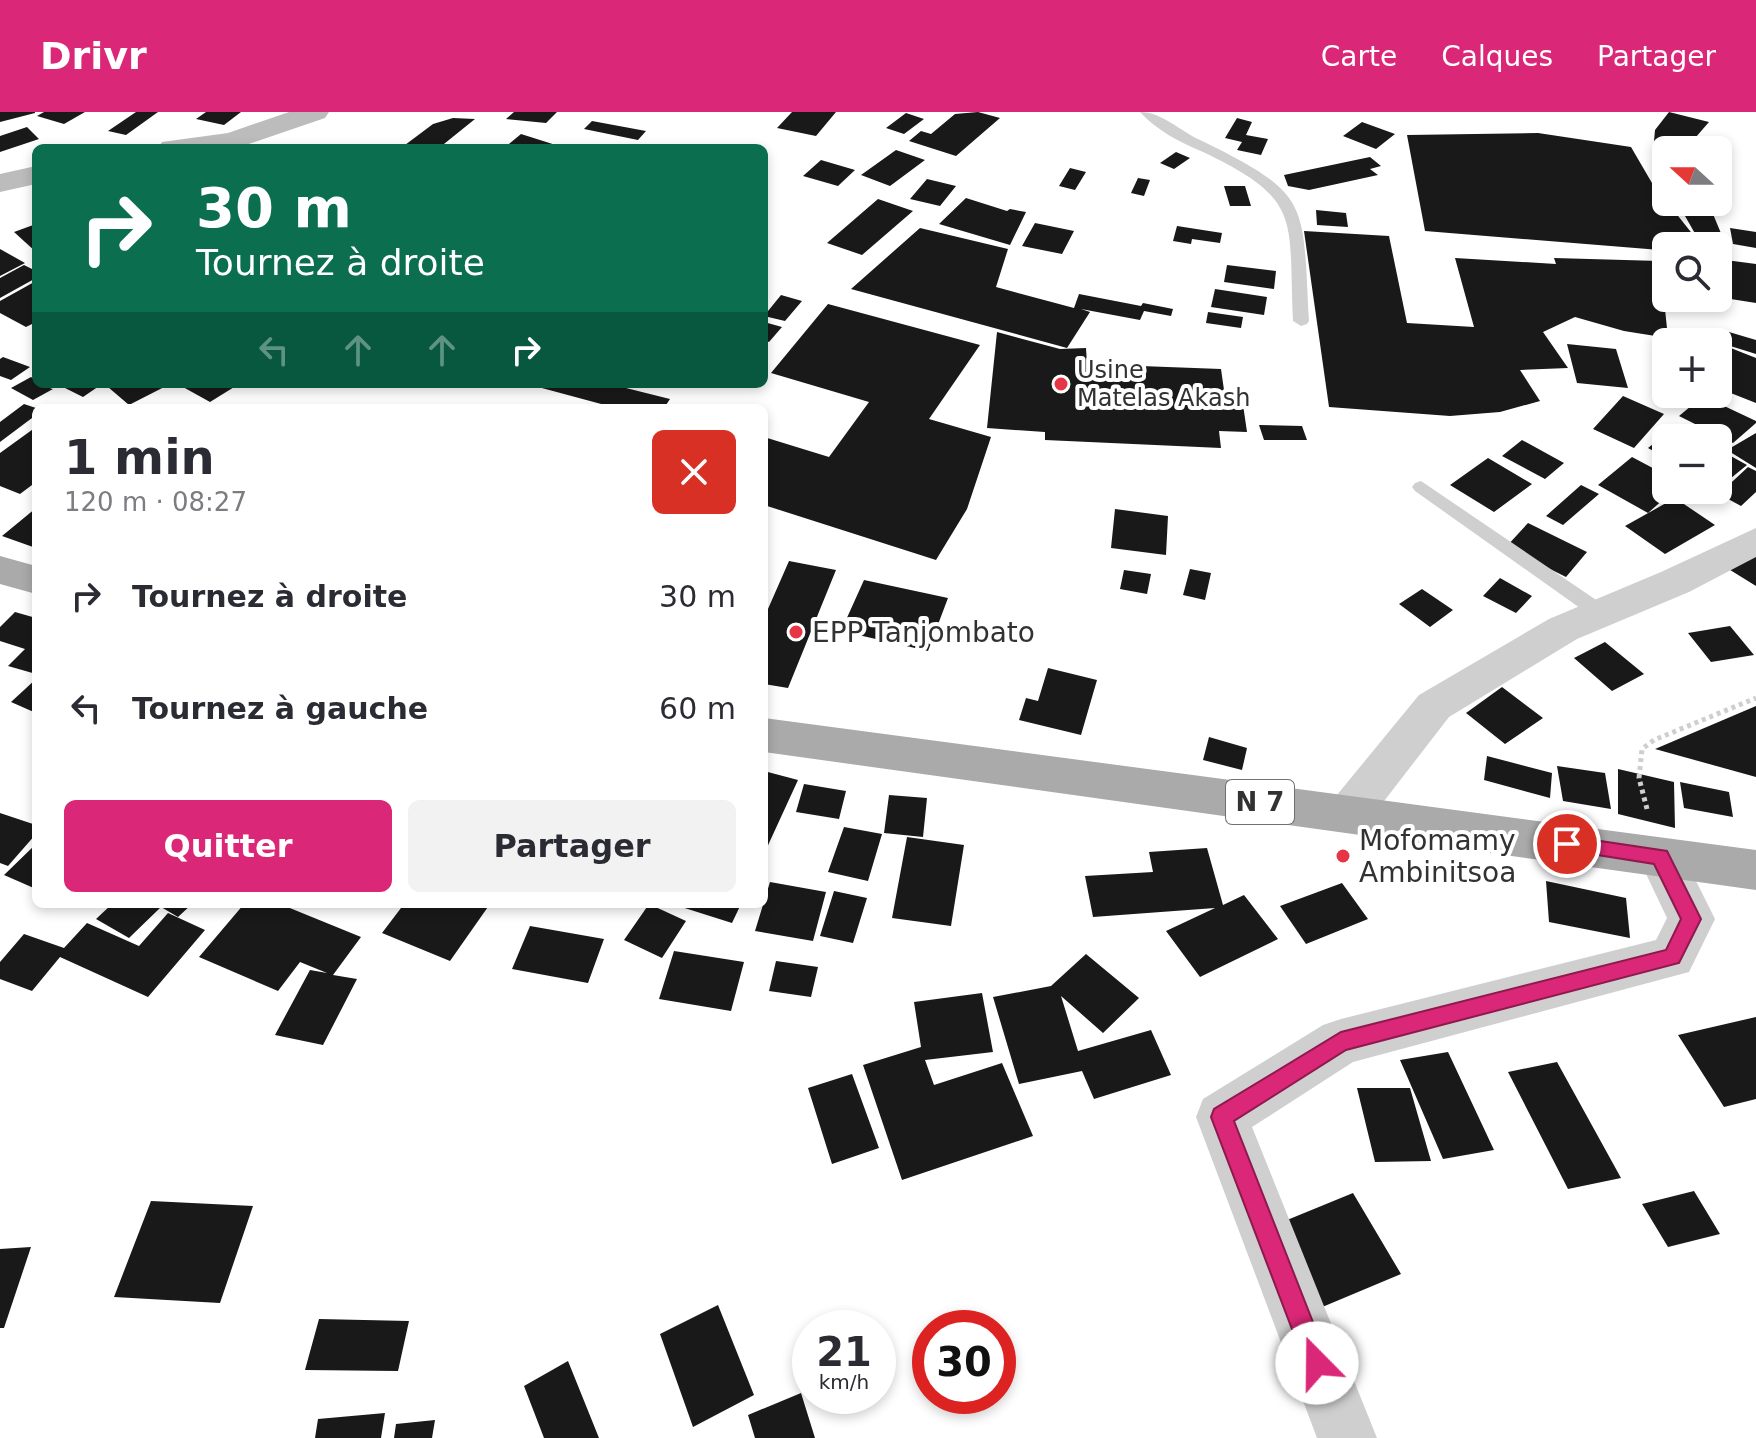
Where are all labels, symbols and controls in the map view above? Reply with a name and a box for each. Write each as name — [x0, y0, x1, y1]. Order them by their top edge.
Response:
text: Drivr — [40, 34, 147, 78]
text: Carte — [1321, 40, 1397, 73]
text: Calques — [1441, 40, 1553, 73]
text: Partager — [1597, 40, 1716, 73]
north arrow — [1652, 136, 1732, 216]
map controls — [1652, 136, 1732, 504]
text: 30 m — [196, 175, 352, 240]
icon: right — [64, 176, 168, 280]
button: search — [1652, 232, 1732, 312]
text: Tournez à droite — [196, 242, 485, 283]
icon: left — [252, 328, 296, 372]
icon: ahead — [336, 328, 380, 372]
icon: ahead — [420, 328, 464, 372]
icon: right — [504, 328, 548, 372]
button: + — [1652, 328, 1732, 408]
place label: Usine Matelas Akash — [1077, 356, 1250, 412]
marker: Usine Matelas Akash — [1052, 375, 1070, 393]
button: − — [1652, 424, 1732, 504]
text: 1 min — [64, 429, 215, 485]
button: close — [652, 430, 736, 514]
text: 120 m · 08:27 — [64, 487, 247, 517]
icon: right — [64, 574, 108, 618]
text: Tournez à droite — [132, 579, 407, 614]
text: 30 m — [659, 579, 736, 614]
place label: EPP Tanjombato — [812, 616, 1035, 649]
marker: EPP Tanjombato — [787, 623, 805, 641]
icon: left — [64, 686, 108, 730]
text: Tournez à gauche — [132, 691, 428, 726]
text: 60 m — [659, 691, 736, 726]
road number: N 7 — [1226, 780, 1294, 824]
button: Quitter — [64, 800, 392, 892]
button: Partager — [408, 800, 736, 892]
pin — [1533, 810, 1601, 878]
icon: arrive — [1545, 822, 1589, 866]
place label: Mofomamy Ambinitsoa — [1359, 824, 1516, 889]
marker: Mofomamy Ambinitsoa — [1334, 847, 1352, 865]
speed limit sign: 30 — [912, 1310, 1016, 1414]
position arrow — [1275, 1321, 1359, 1405]
text: 21 — [816, 1329, 872, 1375]
text: km/h — [819, 1370, 869, 1394]

